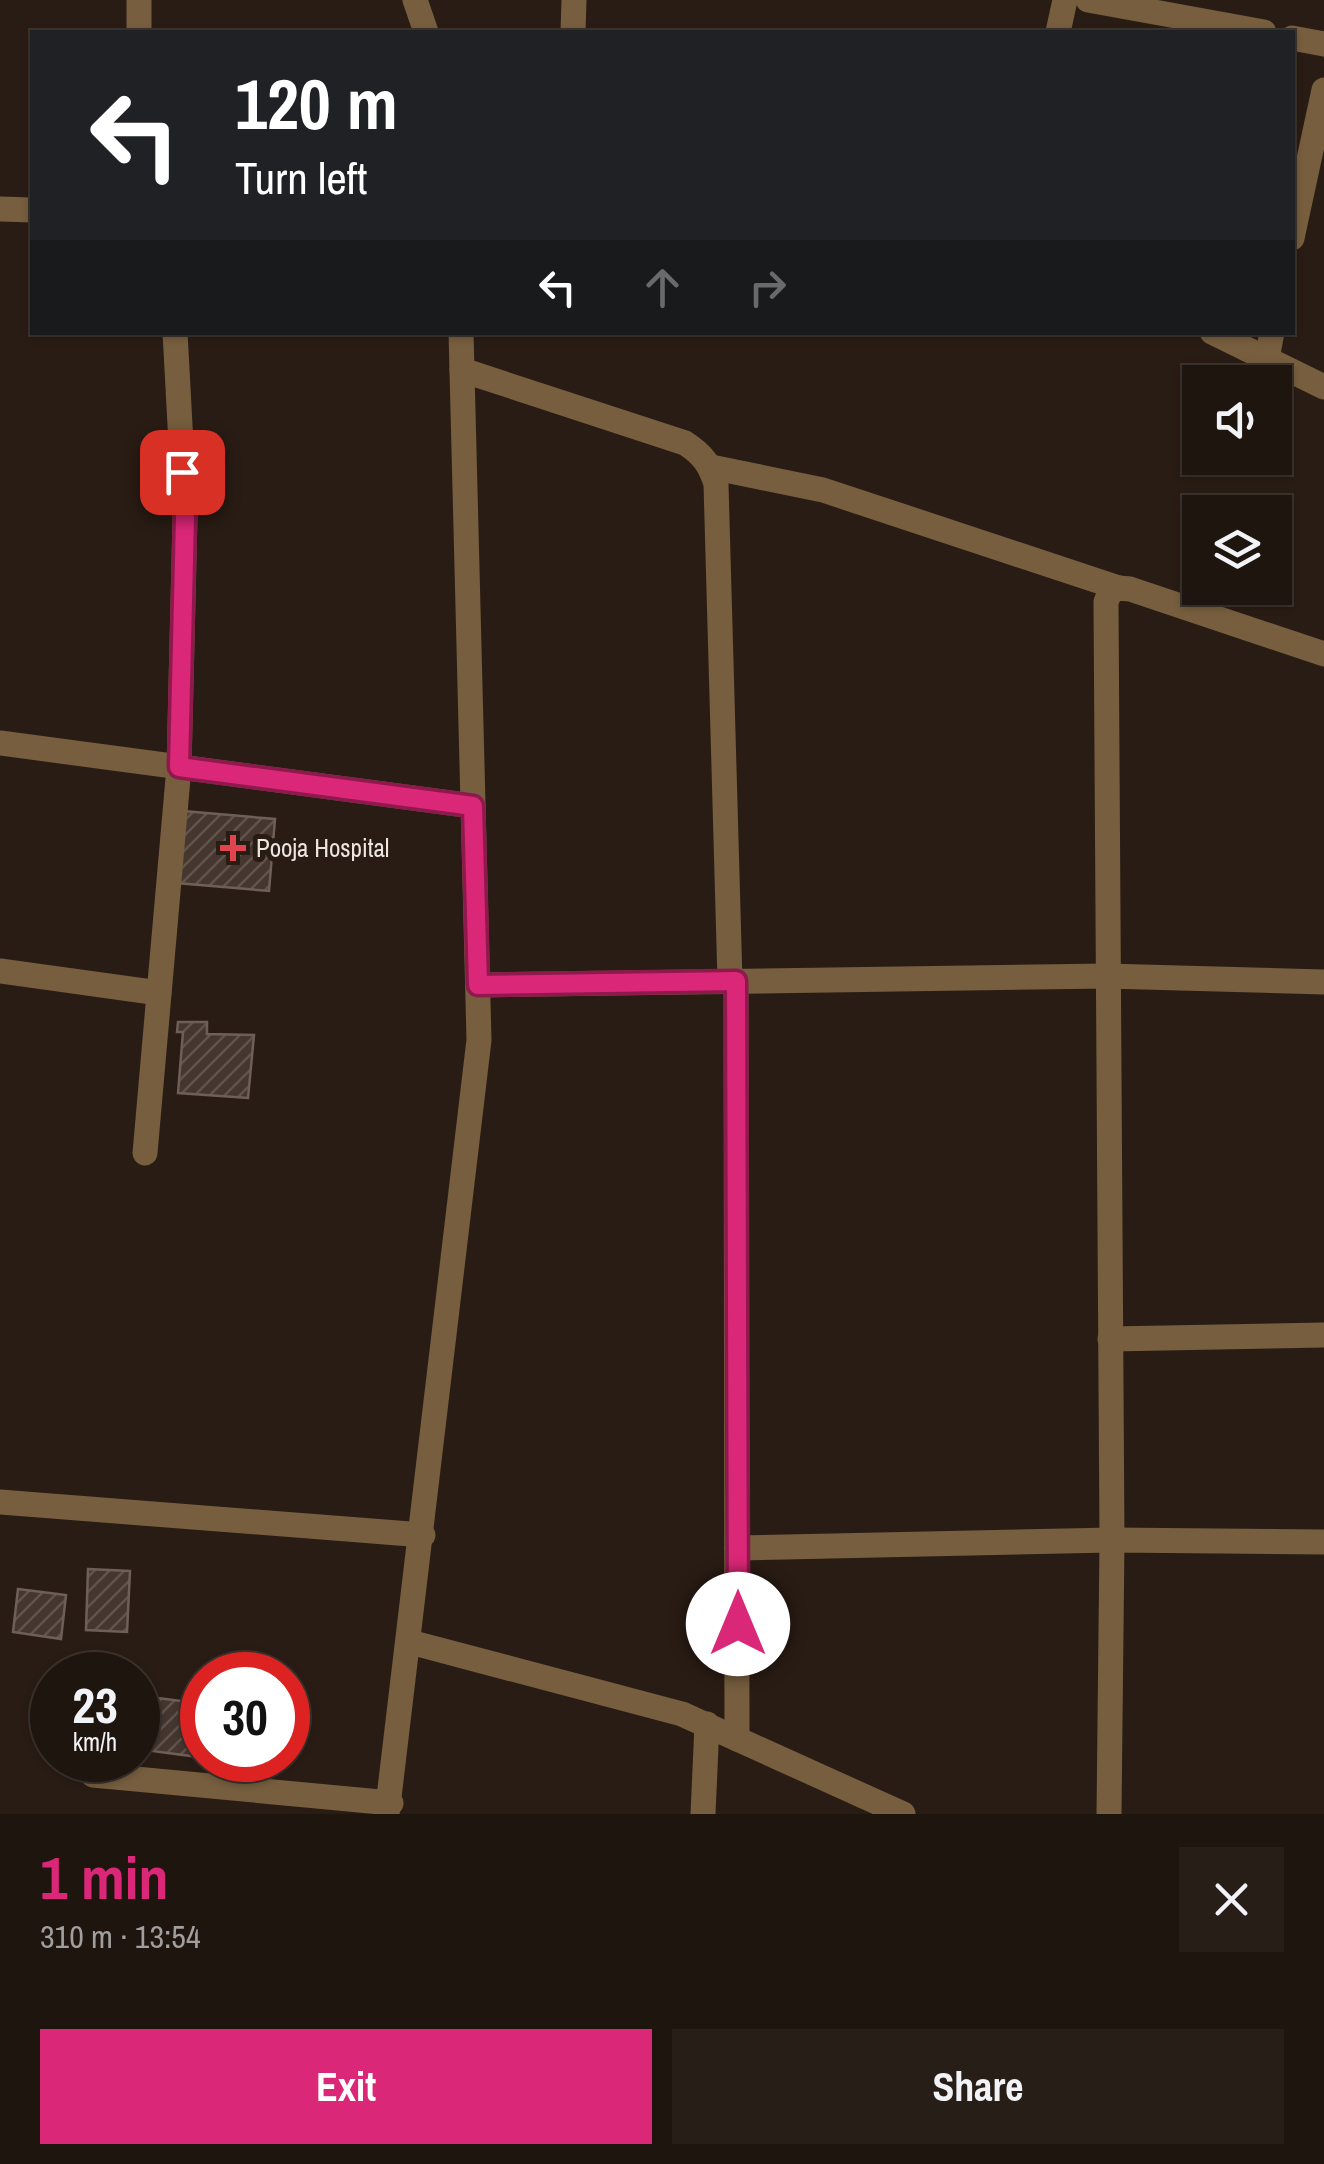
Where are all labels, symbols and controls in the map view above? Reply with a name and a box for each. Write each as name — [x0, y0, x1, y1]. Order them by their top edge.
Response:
text: 120 m — [235, 57, 398, 151]
icon: left — [70, 70, 200, 200]
text: Turn left — [235, 147, 367, 208]
icon: left — [530, 260, 585, 315]
icon: ahead — [635, 260, 690, 315]
icon: right — [740, 260, 795, 315]
map controls — [1182, 365, 1292, 605]
button: sound — [1182, 365, 1292, 475]
pin — [140, 430, 225, 515]
icon: arrive — [155, 445, 210, 500]
button: layers — [1182, 495, 1292, 605]
place label: Pooja Hospital — [256, 831, 389, 865]
marker: Pooja Hospital — [220, 835, 246, 861]
position arrow — [686, 1572, 790, 1676]
speed limit sign: 30 — [180, 1652, 310, 1782]
text: 23 — [72, 1671, 118, 1739]
text: km/h — [73, 1725, 117, 1759]
text: 1 min — [40, 1837, 169, 1918]
button: close — [1179, 1847, 1284, 1952]
text: 310 m · 13:54 — [40, 1915, 200, 1958]
button: Exit — [40, 2029, 652, 2144]
button: Share — [672, 2029, 1284, 2144]

